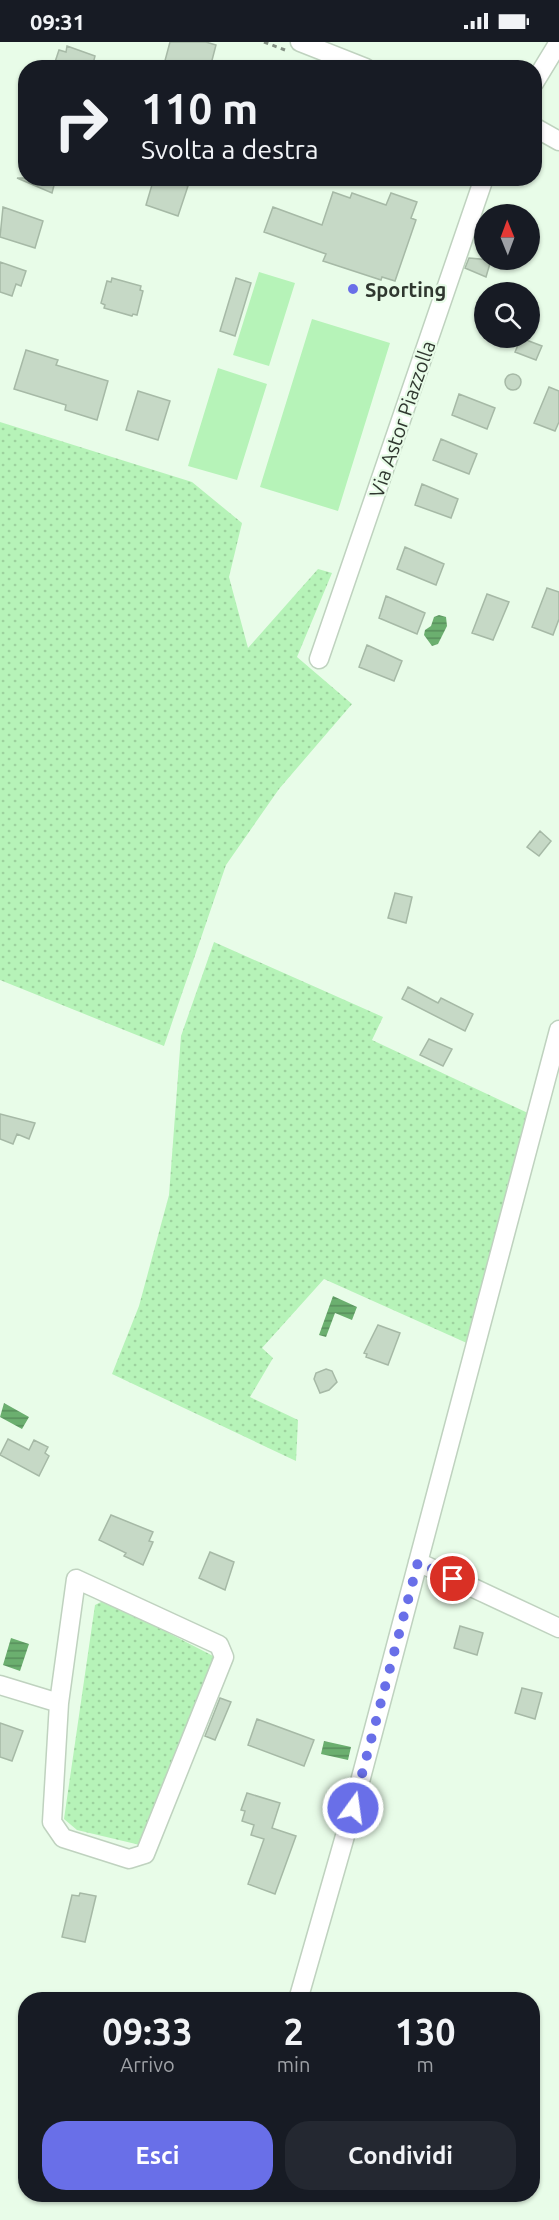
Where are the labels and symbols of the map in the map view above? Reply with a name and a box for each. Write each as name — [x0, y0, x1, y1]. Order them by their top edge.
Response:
north arrow — [474, 204, 540, 270]
place label: Sporting — [365, 278, 446, 301]
marker: Sporting — [346, 282, 360, 296]
street label: Via Astor Piazzolla — [364, 337, 440, 501]
pin — [427, 1553, 478, 1604]
position arrow — [321, 1776, 385, 1840]

